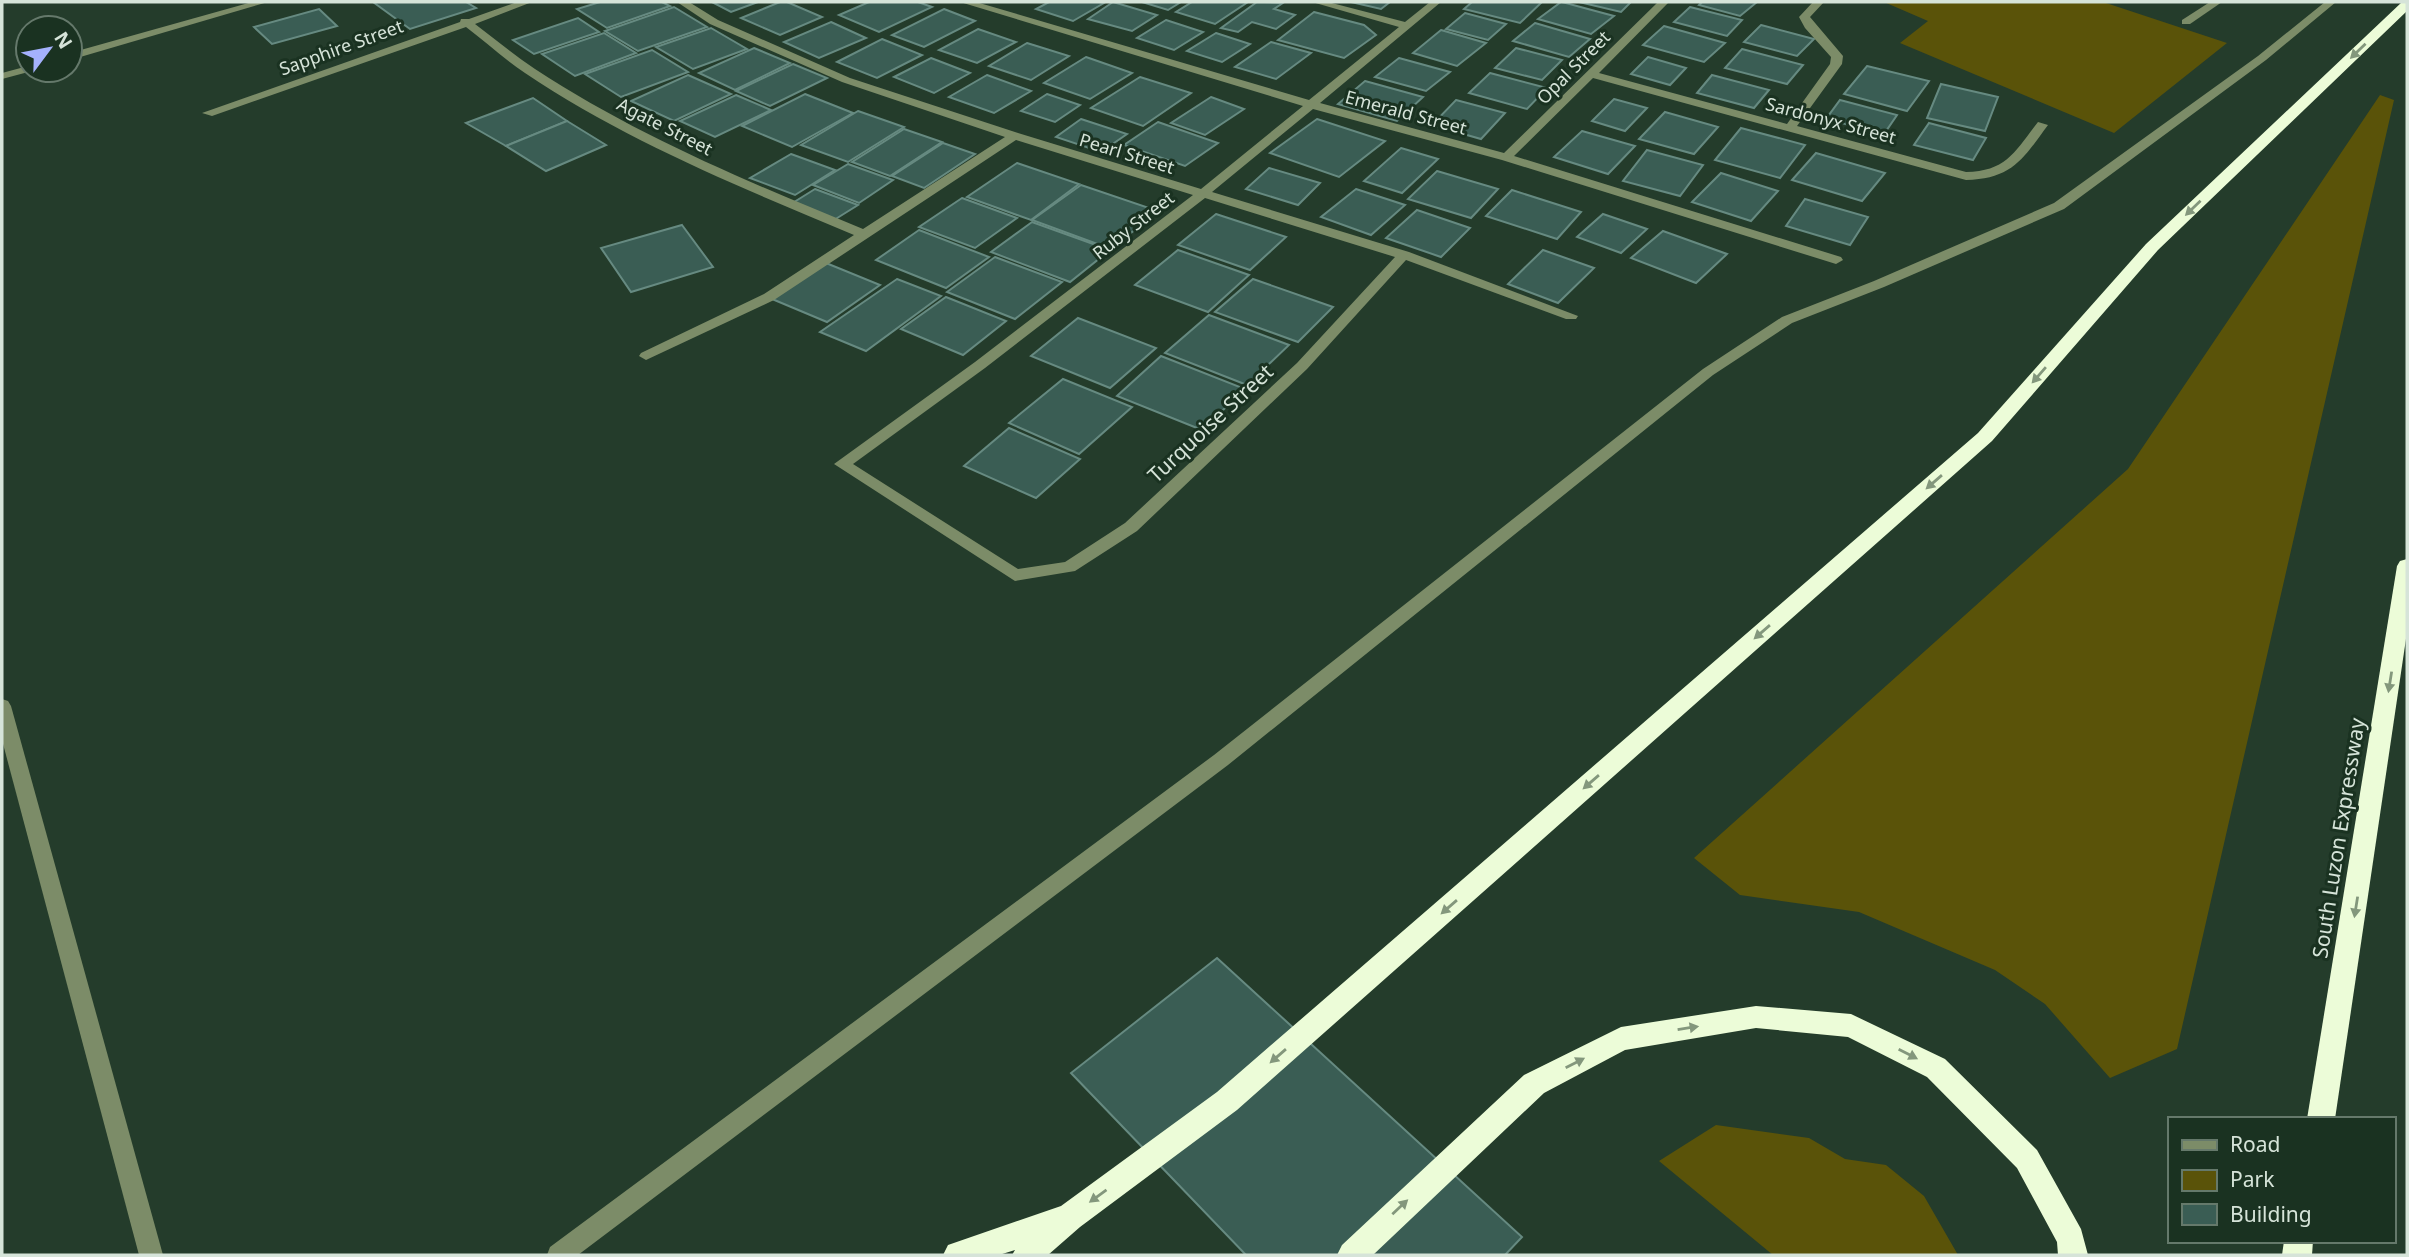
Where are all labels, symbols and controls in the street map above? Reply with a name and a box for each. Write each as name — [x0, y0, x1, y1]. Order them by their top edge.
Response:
street label: Sapphire Street — [276, 13, 407, 81]
north arrow — [14, 14, 84, 84]
street label: Opal Street — [1531, 25, 1615, 109]
text: N — [48, 27, 79, 53]
one-way arrow — [2350, 42, 2367, 58]
street label: Emerald Street — [1343, 84, 1470, 140]
street label: Sardonyx Street — [1763, 91, 1899, 149]
street label: Agate Street — [613, 92, 717, 161]
street label: Pearl Street — [1077, 127, 1178, 179]
street label: Ruby Street — [1087, 185, 1179, 264]
one-way arrow — [2185, 199, 2202, 215]
street label: Turquoise Street — [1141, 357, 1279, 488]
one-way arrow — [2031, 366, 2047, 384]
one-way arrow — [1925, 474, 1942, 489]
one-way arrow — [1754, 624, 1771, 639]
one-way arrow — [2384, 671, 2395, 693]
street label: South Luzon Expressway — [2305, 715, 2371, 960]
one-way arrow — [1583, 774, 1600, 790]
one-way arrow — [2350, 896, 2361, 918]
one-way arrow — [1441, 899, 1458, 914]
one-way arrow — [1677, 1022, 1699, 1033]
one-way arrow — [1270, 1048, 1287, 1064]
one-way arrow — [1898, 1049, 1918, 1060]
one-way arrow — [1565, 1058, 1585, 1069]
legend — [2168, 1117, 2395, 1243]
text: Road — [2230, 1130, 2280, 1158]
text: Park — [2230, 1165, 2275, 1193]
one-way arrow — [1089, 1188, 1107, 1202]
one-way arrow — [1391, 1200, 1408, 1216]
text: Building — [2230, 1200, 2312, 1228]

